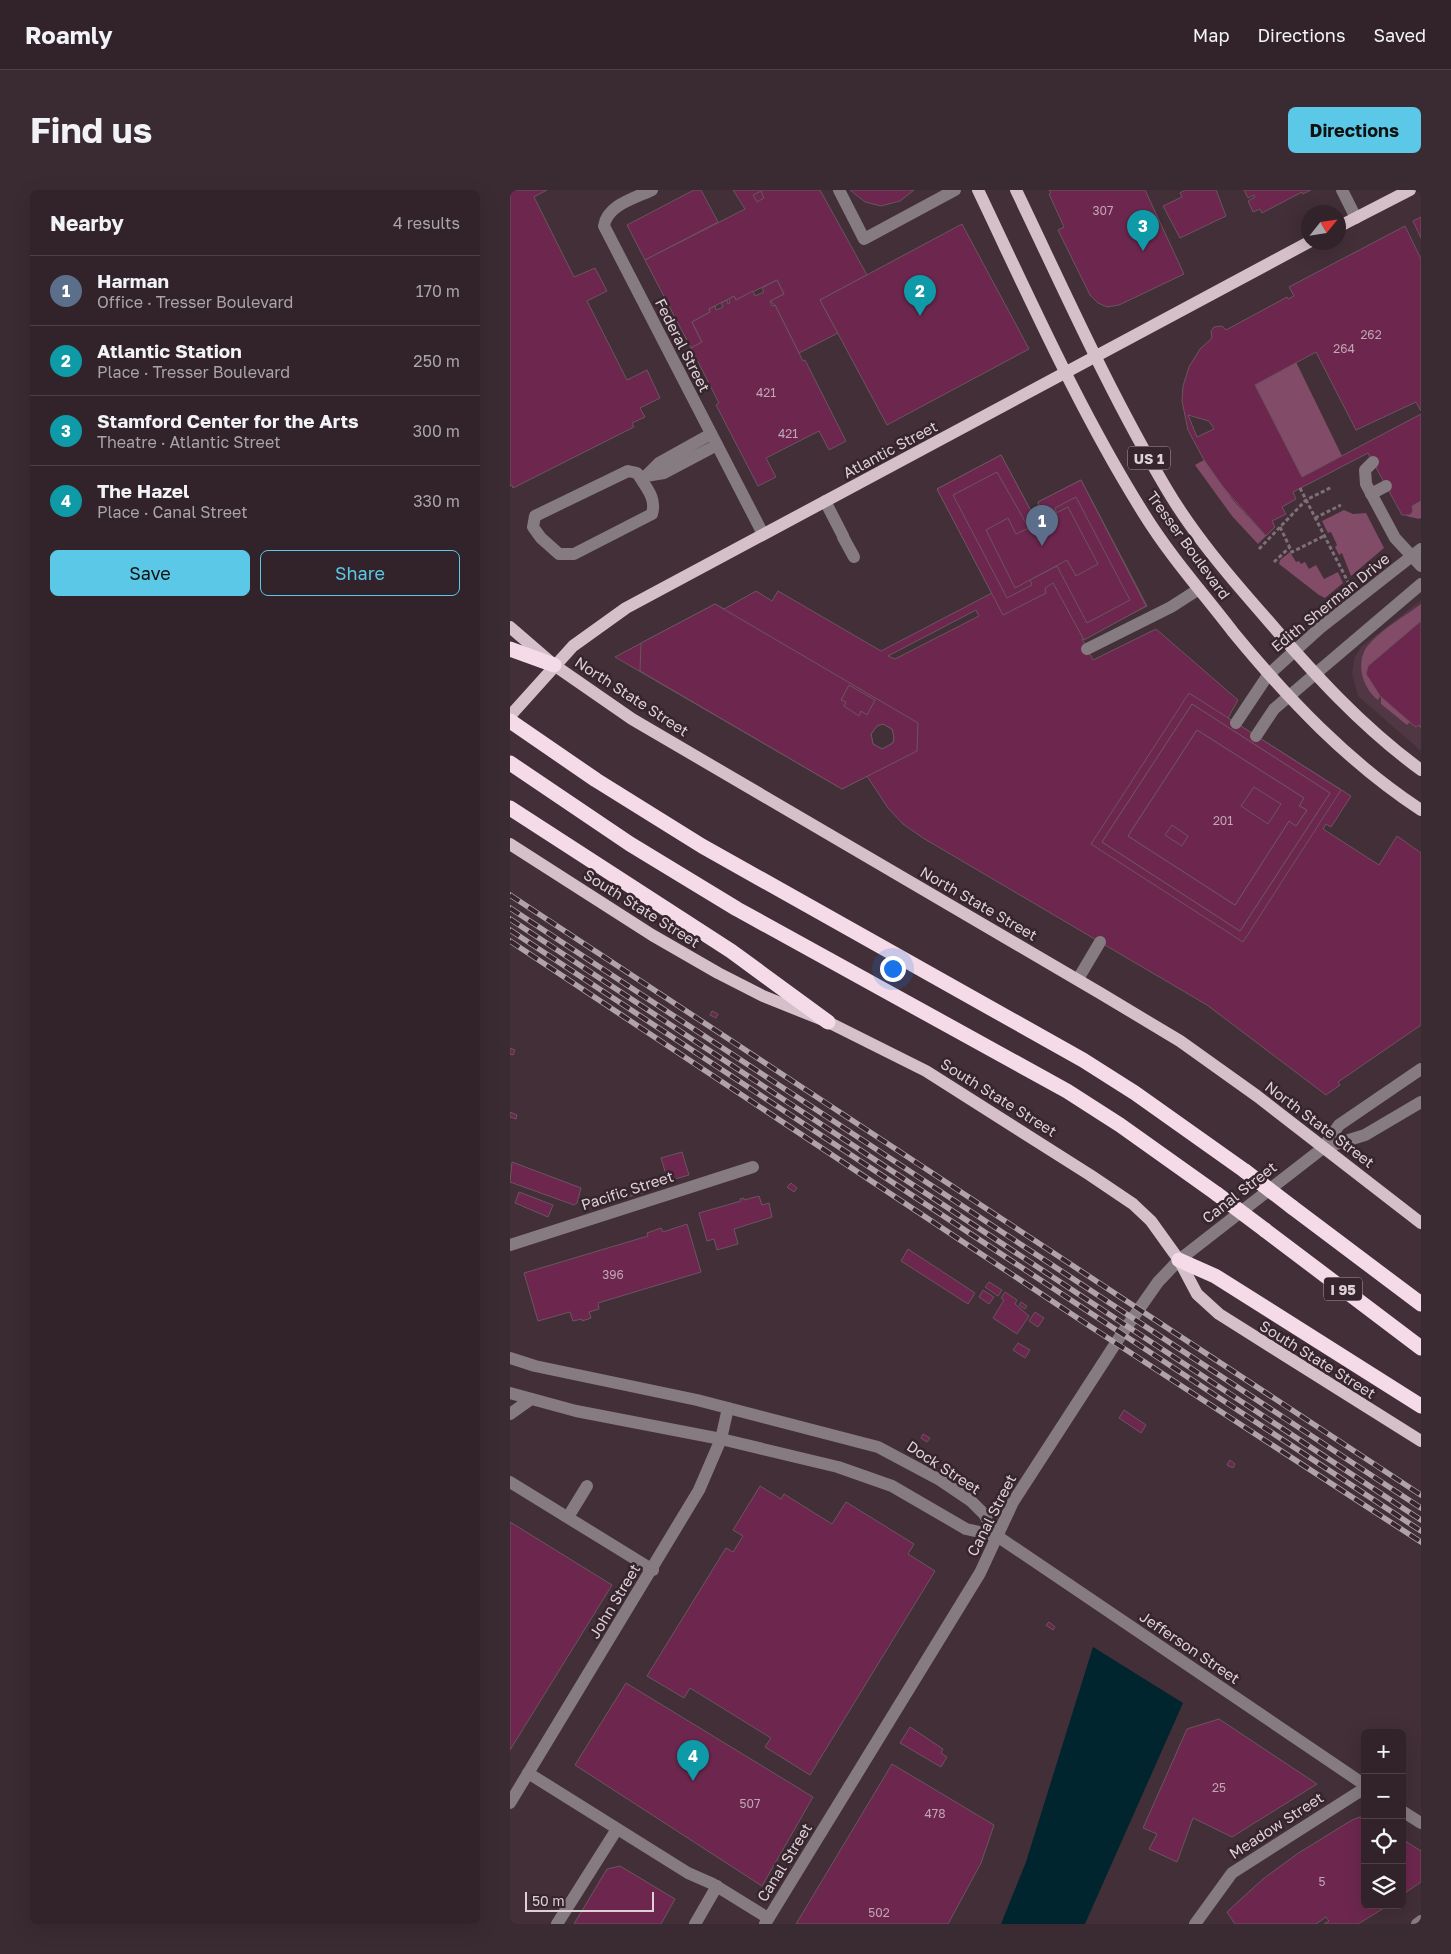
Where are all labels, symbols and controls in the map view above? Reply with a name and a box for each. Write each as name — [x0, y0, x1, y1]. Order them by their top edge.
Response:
text: Roamly — [25, 20, 113, 49]
text: Map — [1193, 24, 1229, 46]
text: Directions — [1257, 24, 1345, 46]
text: Saved — [1373, 24, 1426, 46]
button: Directions — [1288, 107, 1421, 153]
text: Find us — [30, 109, 152, 151]
house number: 307 — [1093, 203, 1113, 218]
north arrow — [1301, 205, 1346, 250]
text: Nearby — [50, 210, 124, 236]
pin: 3 — [1127, 210, 1159, 251]
text: 4 results — [393, 213, 460, 233]
text: Harman — [97, 269, 169, 292]
pin: 2 — [904, 275, 936, 316]
text: 1 — [62, 281, 70, 301]
text: 170 m — [416, 281, 460, 301]
text: Office · Tresser Boulevard — [97, 292, 293, 312]
street label: Federal Street — [652, 295, 714, 395]
house number: 262 — [1360, 327, 1382, 342]
text: Atlantic Station — [97, 339, 242, 362]
house number: 264 — [1333, 341, 1355, 356]
text: 2 — [61, 351, 71, 371]
text: 250 m — [413, 351, 460, 371]
text: Place · Tresser Boulevard — [97, 362, 290, 382]
house number: 421 — [756, 385, 776, 400]
text: Stamford Center for the Arts — [97, 409, 359, 432]
street label: Atlantic Street — [840, 417, 940, 481]
text: 3 — [61, 421, 71, 441]
text: 300 m — [413, 421, 460, 441]
house number: 421 — [778, 426, 798, 441]
text: Theatre · Atlantic Street — [97, 432, 281, 452]
road number: US 1 — [1128, 446, 1170, 470]
text: The Hazel — [97, 479, 189, 502]
street label: Tresser Boulevard — [1144, 487, 1234, 603]
text: 4 — [61, 491, 71, 511]
text: 330 m — [413, 491, 460, 511]
text: Place · Canal Street — [97, 502, 248, 522]
pin: 1 — [1026, 505, 1058, 546]
street label: Edith Sherman Drive — [1267, 549, 1393, 655]
button: Save — [50, 550, 250, 596]
button: Share — [260, 550, 460, 596]
street label: North State Street — [572, 653, 692, 739]
house number: 201 — [1213, 813, 1233, 828]
street label: North State Street — [917, 862, 1041, 944]
street label: South State Street — [581, 865, 703, 951]
your location — [880, 956, 906, 982]
street label: South State Street — [938, 1054, 1060, 1140]
street label: North State Street — [1262, 1077, 1378, 1171]
street label: Canal Street — [1198, 1157, 1280, 1227]
street label: Pacific Street — [578, 1167, 676, 1213]
house number: 396 — [602, 1267, 624, 1282]
road number: I 95 — [1324, 1278, 1362, 1300]
street label: South State Street — [1257, 1316, 1379, 1402]
street label: Dock Street — [904, 1436, 984, 1498]
street label: Canal Street — [963, 1471, 1019, 1559]
street label: John Street — [585, 1560, 643, 1642]
street label: Jefferson Street — [1137, 1607, 1243, 1687]
map controls — [1361, 1729, 1406, 1909]
button: + — [1361, 1729, 1406, 1774]
pin: 4 — [677, 1740, 709, 1781]
button: − — [1361, 1774, 1406, 1819]
house number: 25 — [1212, 1780, 1226, 1795]
street label: Meadow Street — [1226, 1788, 1326, 1862]
house number: 507 — [740, 1796, 760, 1811]
house number: 478 — [924, 1806, 946, 1821]
street label: Canal Street — [753, 1819, 815, 1905]
button: locate — [1361, 1819, 1406, 1864]
button: layers — [1361, 1864, 1406, 1909]
house number: 5 — [1319, 1874, 1326, 1889]
scale bar — [525, 1889, 654, 1912]
text: 50 m — [532, 1892, 565, 1909]
house number: 502 — [868, 1905, 890, 1920]

